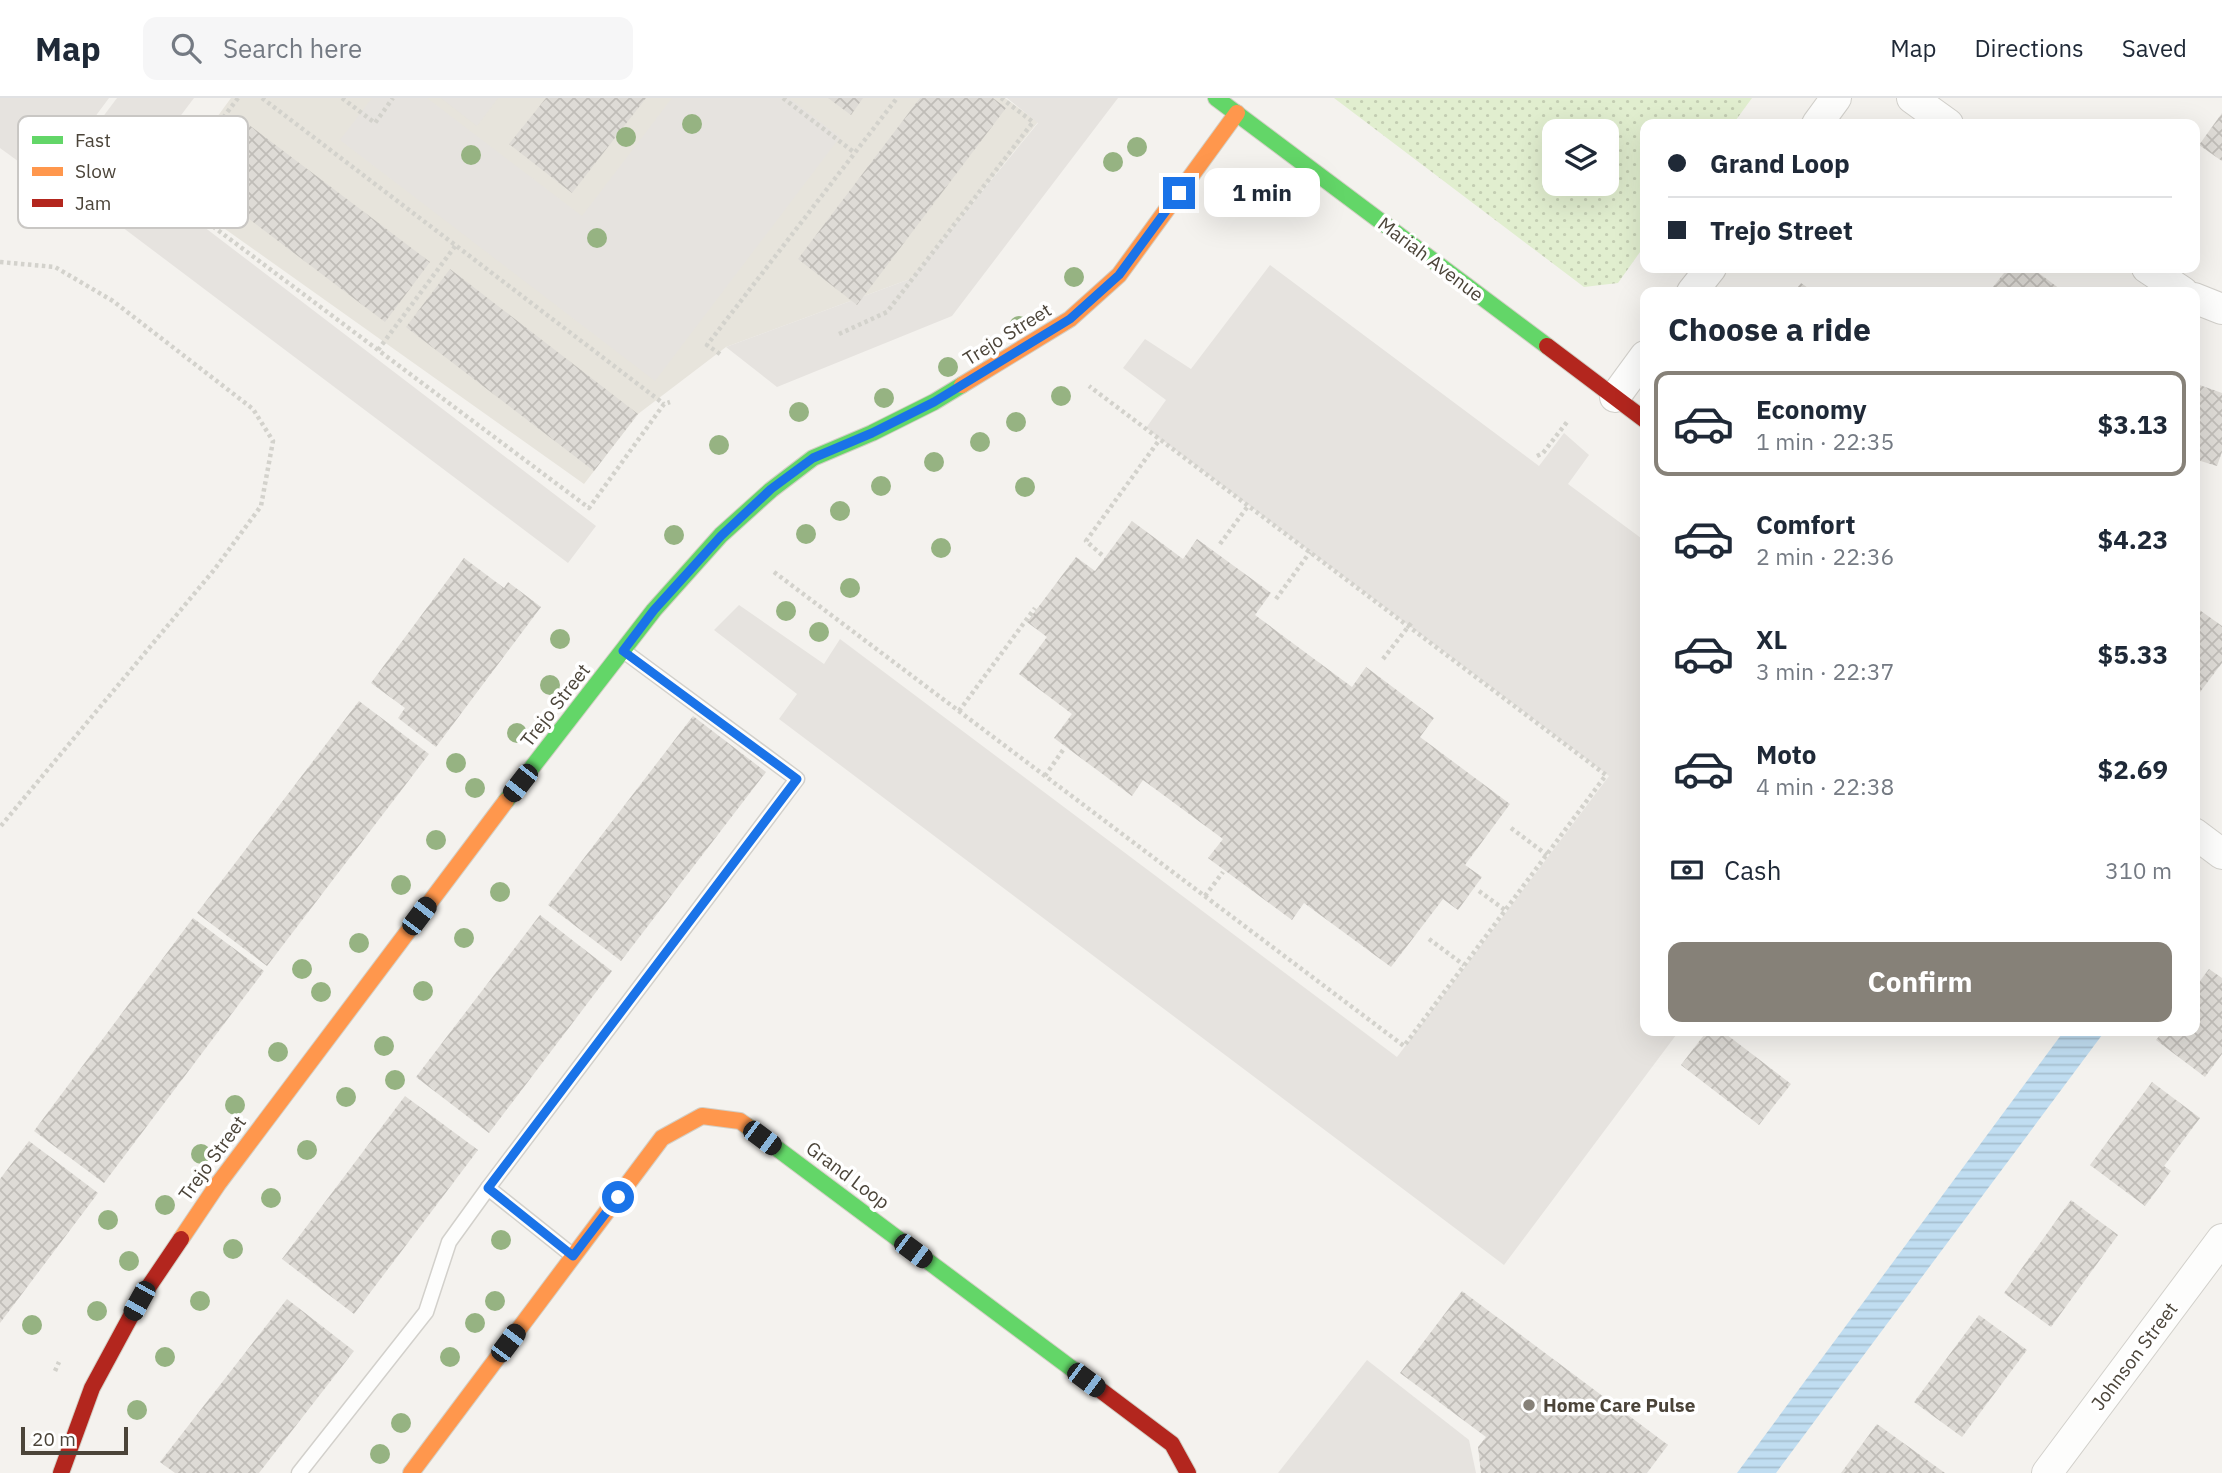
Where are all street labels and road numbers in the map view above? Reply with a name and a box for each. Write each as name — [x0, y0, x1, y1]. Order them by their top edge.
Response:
street label: Mariah Avenue — [1373, 211, 1489, 307]
street label: Trejo Street — [959, 298, 1055, 370]
street label: Trejo Street — [515, 658, 595, 752]
street label: Trejo Street — [173, 1111, 251, 1205]
street label: Grand Loop — [802, 1136, 894, 1214]
street label: Johnson Street — [2086, 1297, 2182, 1415]

